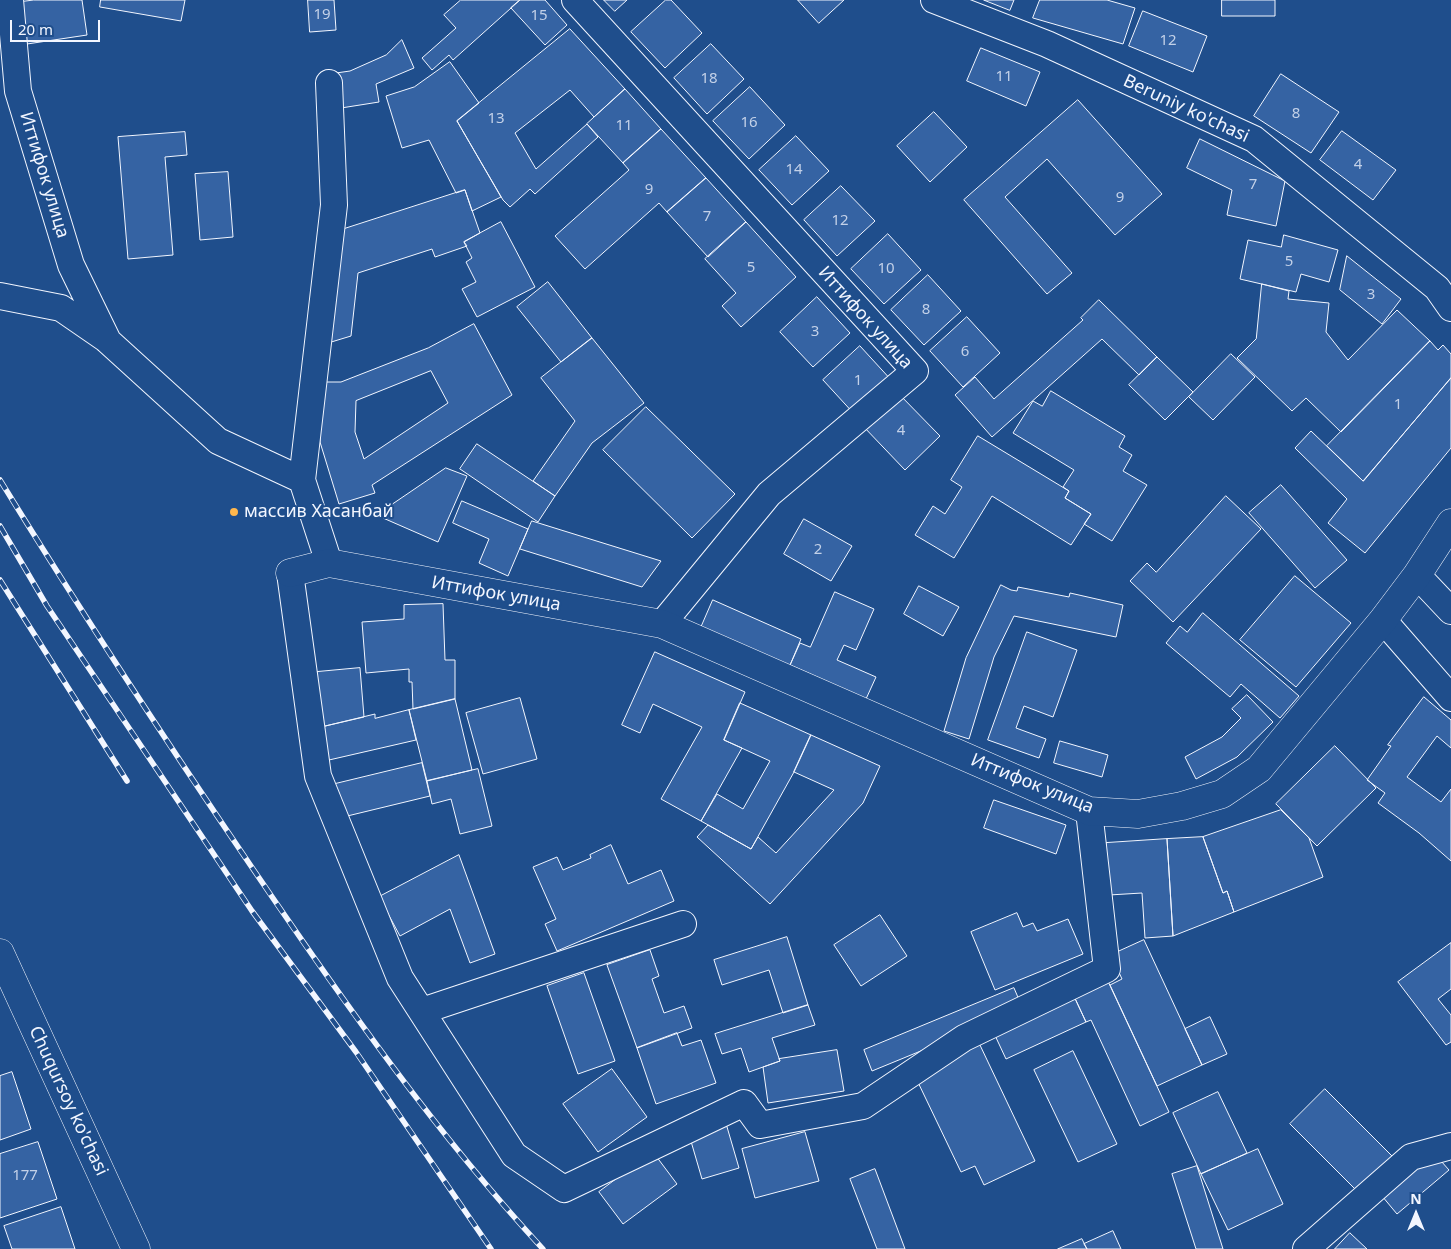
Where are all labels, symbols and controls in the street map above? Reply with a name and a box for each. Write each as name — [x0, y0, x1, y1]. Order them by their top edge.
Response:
house number: 19 — [313, 6, 331, 24]
house number: 15 — [530, 7, 548, 25]
scale bar — [12, 10, 102, 42]
text: 20 m — [18, 19, 53, 39]
house number: 12 — [1159, 32, 1177, 50]
house number: 11 — [995, 68, 1013, 86]
house number: 18 — [700, 70, 718, 88]
street label: Beruniy ko'chasi — [1120, 70, 1252, 148]
house number: 8 — [1292, 105, 1300, 123]
street label: Иттифок улица — [15, 109, 73, 241]
house number: 13 — [487, 110, 505, 128]
house number: 16 — [740, 114, 758, 132]
house number: 11 — [615, 117, 633, 135]
house number: 4 — [1354, 156, 1362, 174]
house number: 14 — [785, 161, 803, 179]
house number: 7 — [1249, 176, 1257, 194]
house number: 9 — [645, 181, 653, 199]
house number: 9 — [1116, 189, 1124, 207]
house number: 7 — [703, 208, 711, 226]
house number: 12 — [831, 212, 849, 230]
house number: 5 — [1285, 253, 1293, 271]
house number: 5 — [747, 259, 755, 277]
house number: 10 — [877, 260, 895, 278]
street label: Иттифок улица — [813, 262, 917, 374]
house number: 3 — [1367, 286, 1375, 304]
house number: 8 — [922, 301, 930, 319]
house number: 3 — [811, 323, 819, 341]
house number: 6 — [961, 343, 969, 361]
house number: 1 — [854, 372, 862, 390]
house number: 1 — [1394, 396, 1402, 414]
house number: 4 — [897, 422, 905, 440]
place label: массив Хасанбай — [244, 501, 394, 523]
marker: массив Хасанбай — [228, 506, 240, 518]
house number: 2 — [814, 541, 822, 559]
street label: Иттифок улица — [430, 572, 562, 616]
street label: Иттифок улица — [967, 749, 1097, 819]
street label: Chuqursoy ko'chasi — [24, 1023, 112, 1179]
house number: 177 — [12, 1167, 38, 1185]
north arrow — [1391, 1189, 1441, 1239]
text: N — [1410, 1189, 1422, 1208]

